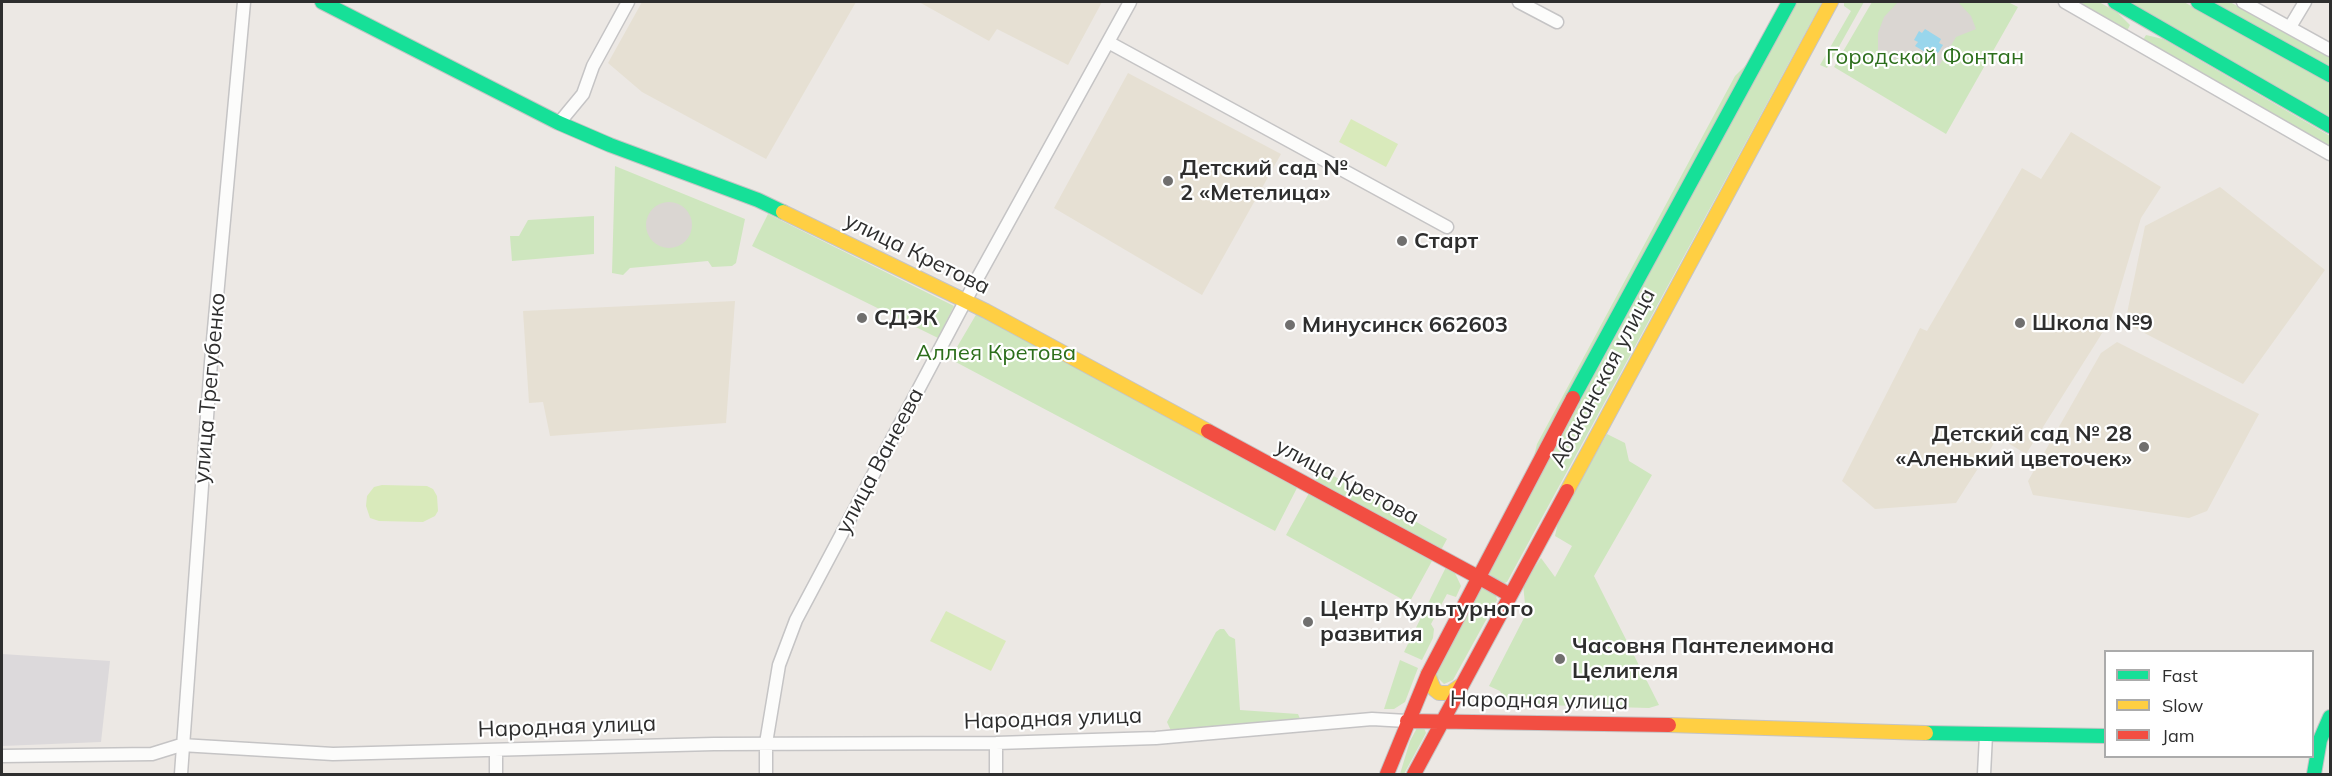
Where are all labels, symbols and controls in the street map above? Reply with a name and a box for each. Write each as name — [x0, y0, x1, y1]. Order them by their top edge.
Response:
park label: Городской Фонтан — [1826, 44, 2024, 70]
place label: Детский сад № 2 «Метелица» — [1180, 155, 1348, 206]
marker: Детский сад № 2 «Метелица» — [1161, 174, 1175, 188]
street label: улица Кретова — [840, 207, 994, 301]
place label: Старт — [1414, 228, 1478, 254]
marker: Старт — [1395, 234, 1409, 248]
street label: Абаканская улица — [1545, 284, 1661, 472]
street label: улица Трегубенко — [189, 291, 231, 485]
place label: СДЭК — [874, 305, 938, 331]
place label: Школа №9 — [2032, 310, 2153, 336]
marker: СДЭК — [855, 311, 869, 325]
place label: Минусинск 662603 — [1302, 312, 1508, 338]
marker: Школа №9 — [2013, 316, 2027, 330]
marker: Минусинск 662603 — [1283, 318, 1297, 332]
park label: Аллея Кретова — [916, 340, 1076, 366]
street label: улица Ванеева — [830, 384, 930, 538]
place label: Детский сад № 28 «Аленький цветочек» — [1896, 421, 2132, 472]
street label: улица Кретова — [1271, 433, 1423, 531]
marker: Детский сад № 28 «Аленький цветочек» — [2137, 440, 2151, 454]
place label: Центр Культурного развития — [1320, 596, 1534, 648]
marker: Центр Культурного развития — [1301, 615, 1315, 629]
place label: Часовня Пантелеимона Целителя — [1572, 633, 1834, 684]
legend — [2104, 650, 2314, 758]
marker: Часовня Пантелеимона Целителя — [1553, 652, 1567, 666]
text: Fast — [2162, 664, 2198, 687]
street label: Народная улица — [1450, 686, 1628, 716]
text: Slow — [2162, 694, 2203, 717]
street label: Народная улица — [963, 703, 1143, 735]
street label: Народная улица — [477, 711, 657, 743]
text: Jam — [2162, 724, 2195, 747]

